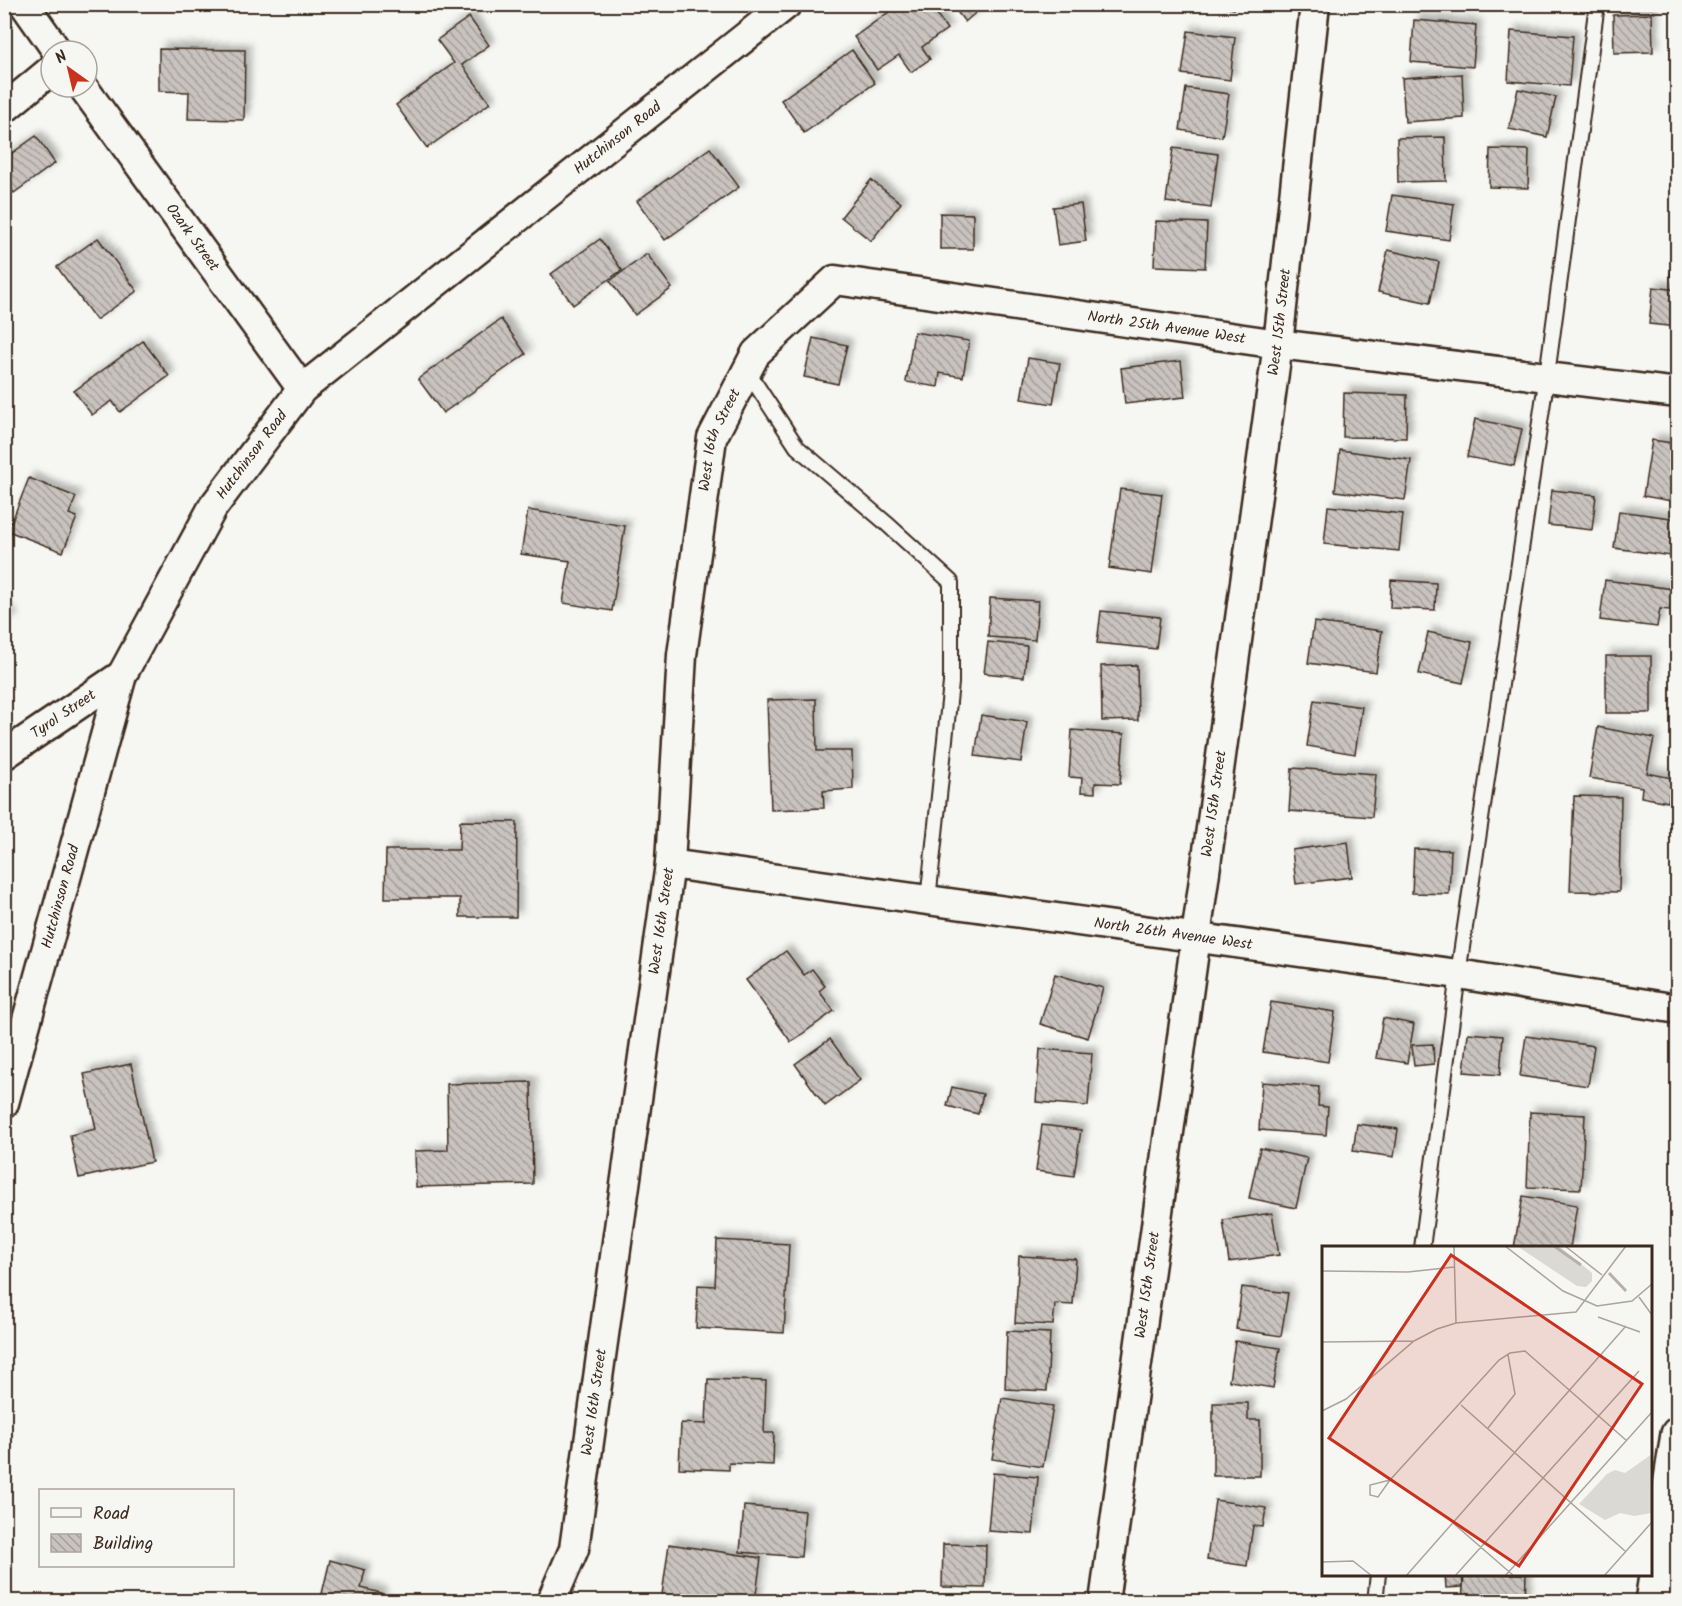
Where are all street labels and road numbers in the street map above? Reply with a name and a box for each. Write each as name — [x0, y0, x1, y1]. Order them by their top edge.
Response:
street label: Hutchinson Road — [569, 95, 667, 181]
street label: Ozark Street — [159, 199, 225, 277]
street label: West 15th Street — [1262, 267, 1298, 377]
street label: North 25th Avenue West — [1086, 305, 1247, 351]
street label: West 16th Street — [693, 384, 748, 493]
street label: Hutchinson Road — [210, 405, 294, 505]
street label: Tyrol Street — [26, 684, 101, 745]
street label: West 15th Street — [1195, 749, 1234, 858]
street label: Hutchinson Road — [35, 842, 87, 951]
street label: West 16th Street — [643, 866, 681, 976]
street label: North 26th Avenue West — [1092, 911, 1254, 957]
street label: West 15th Street — [1129, 1230, 1167, 1340]
street label: West 16th Street — [575, 1347, 614, 1457]

